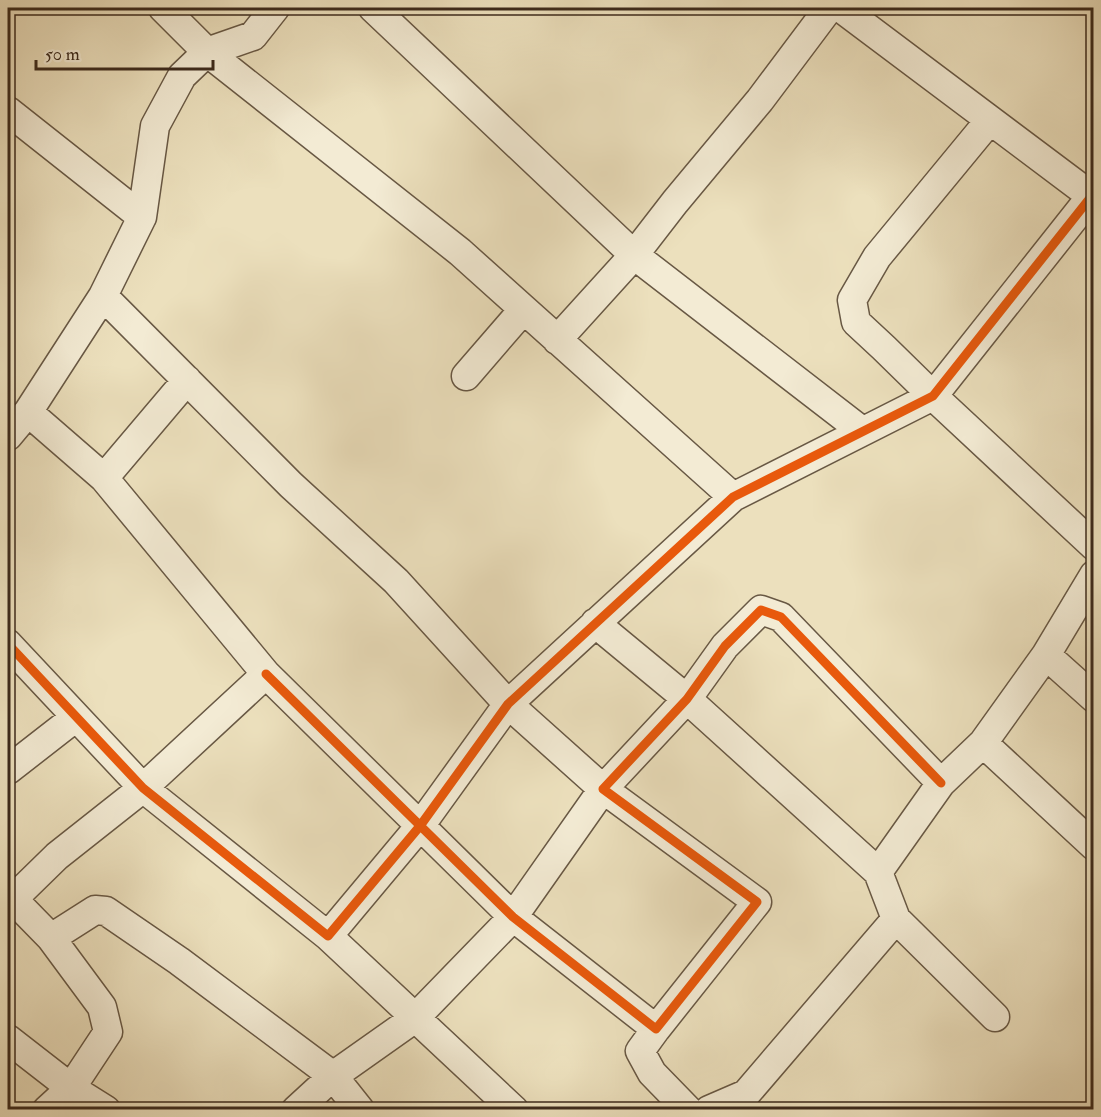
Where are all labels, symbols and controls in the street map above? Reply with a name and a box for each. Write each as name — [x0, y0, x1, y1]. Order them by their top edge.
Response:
scale bar — [36, 33, 213, 71]
text: 50 m — [45, 43, 80, 66]

